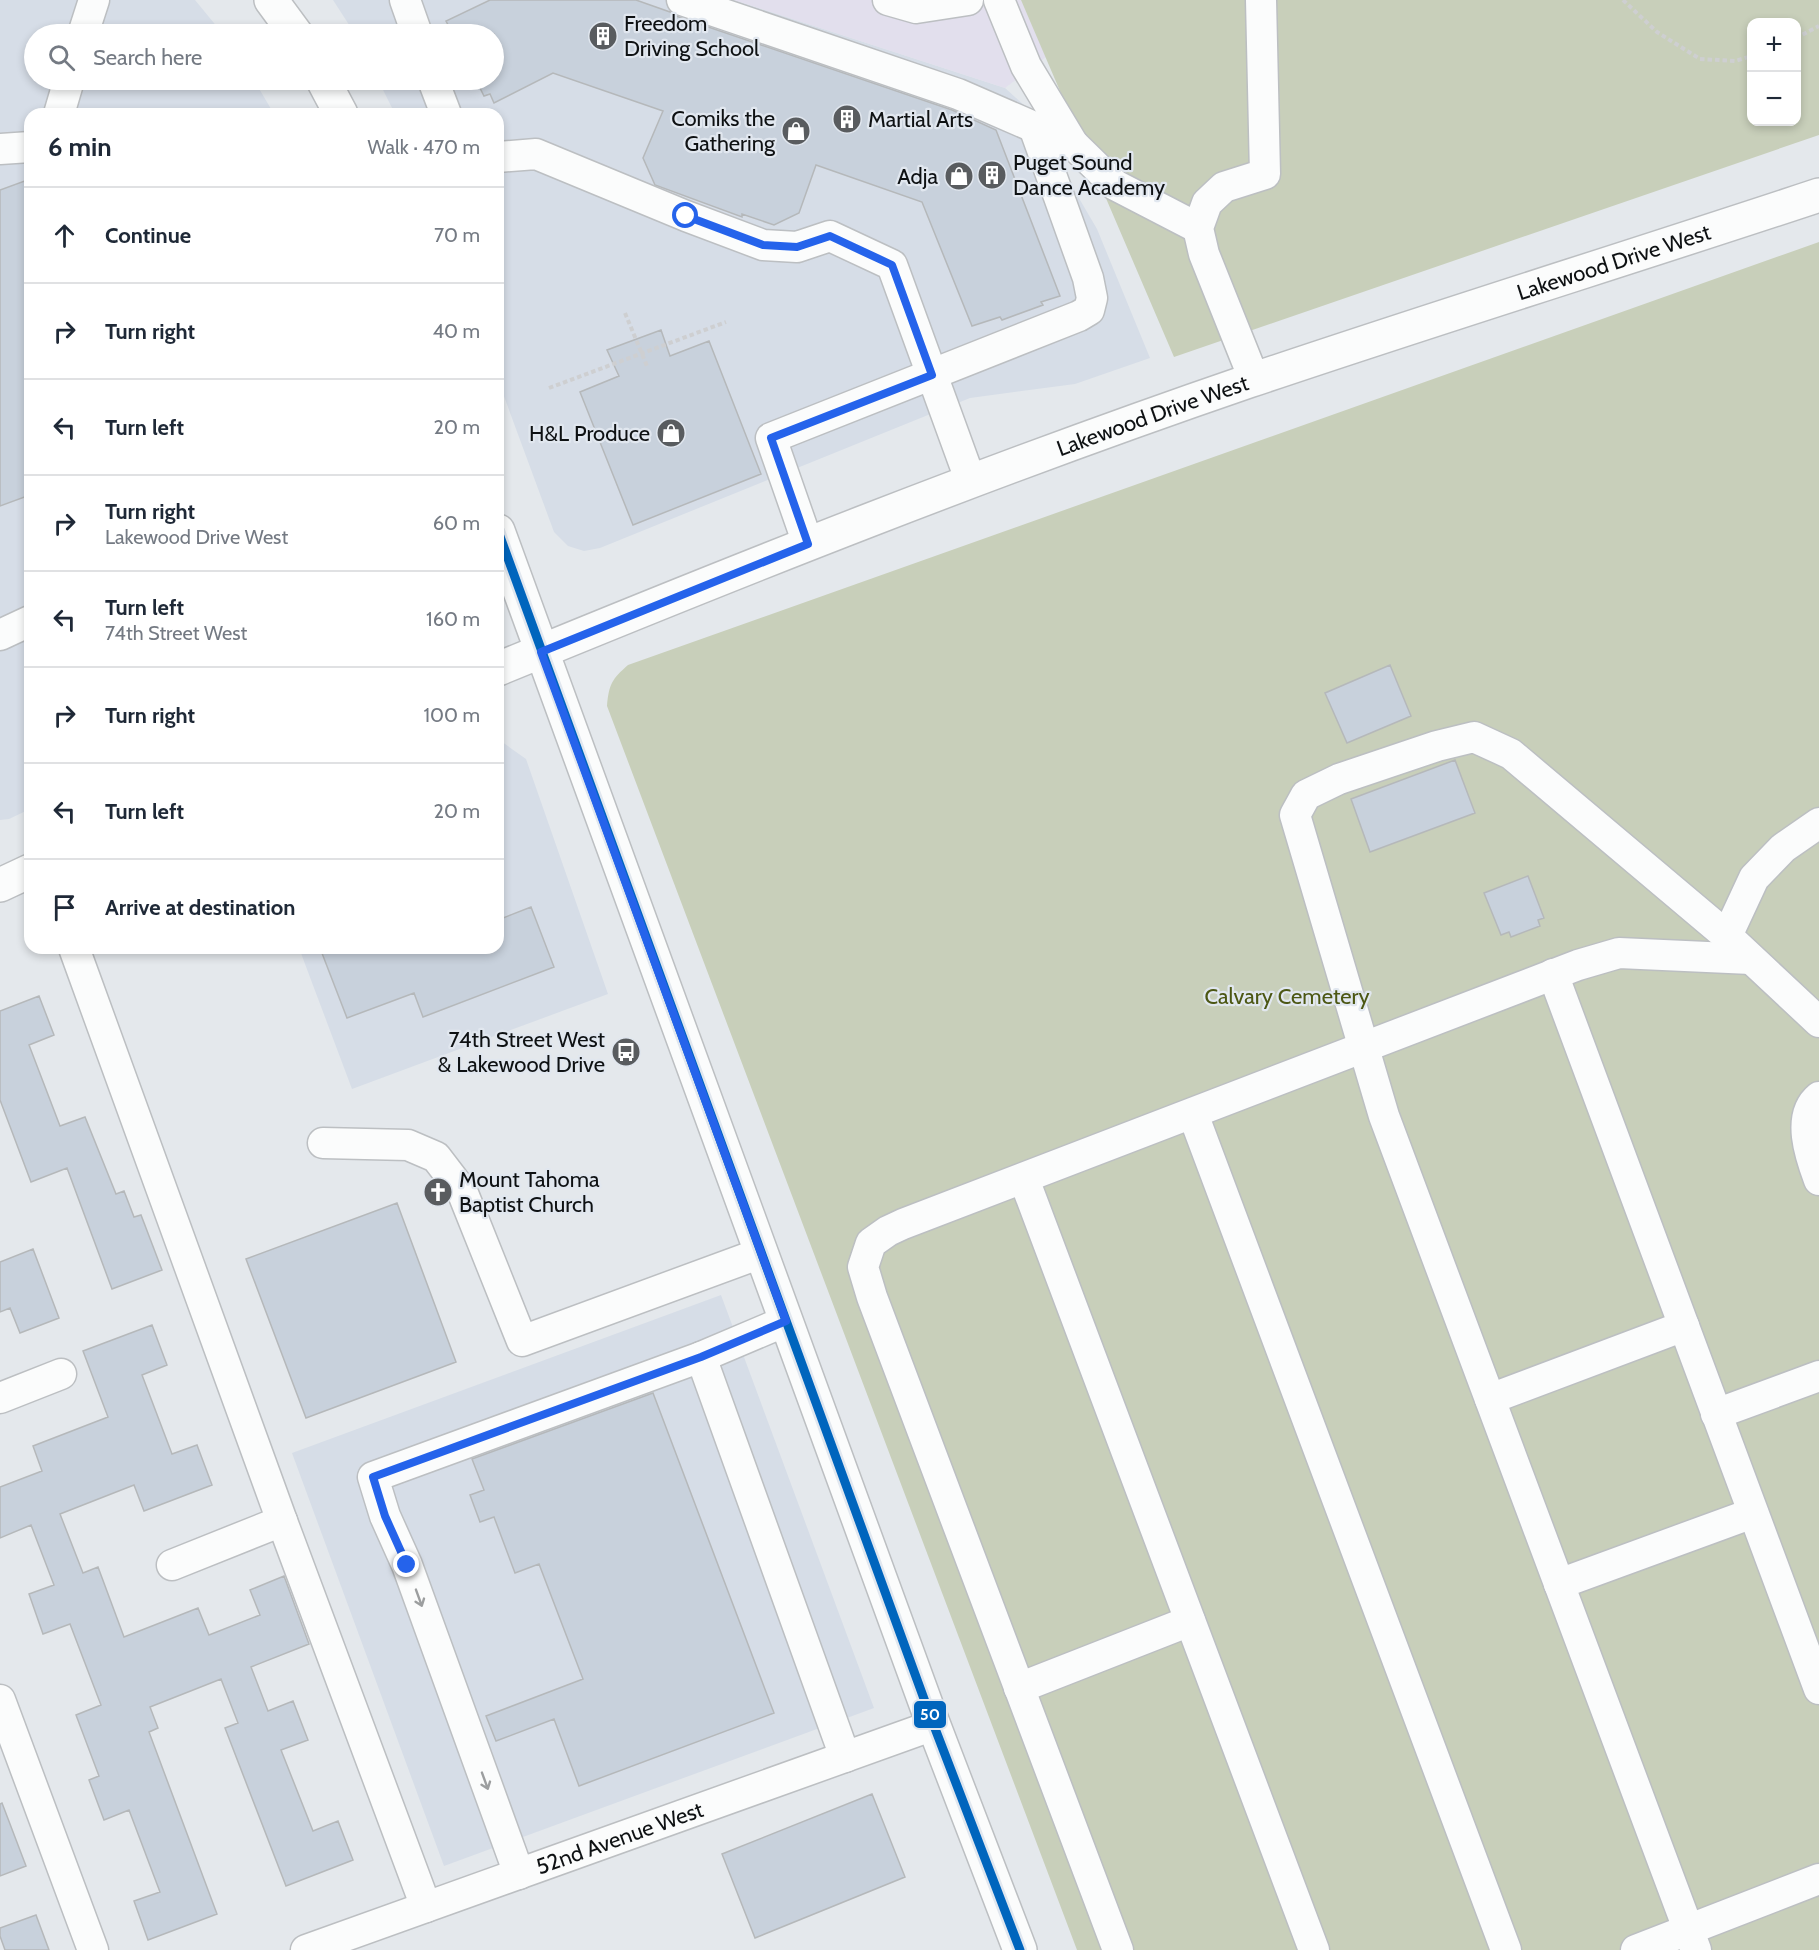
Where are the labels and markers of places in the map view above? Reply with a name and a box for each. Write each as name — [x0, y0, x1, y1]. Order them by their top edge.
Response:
place label: Freedom Driving School — [624, 10, 760, 62]
building icon: Freedom Driving School — [587, 20, 619, 52]
building icon: Martial Arts — [831, 103, 863, 135]
place label: Comiks the Gathering — [671, 105, 776, 157]
place label: Martial Arts — [868, 106, 973, 133]
shop icon: Comiks the Gathering — [780, 115, 812, 147]
place label: Puget Sound Dance Academy — [1013, 149, 1165, 201]
building icon: Puget Sound Dance Academy — [976, 159, 1008, 191]
shop icon: Adja — [943, 160, 975, 192]
place label: Adja — [897, 163, 938, 190]
shop icon: H&L Produce — [655, 417, 687, 449]
place label: H&L Produce — [529, 420, 650, 447]
place label: 74th Street West & Lakewood Drive — [438, 1026, 606, 1078]
bus stop icon: 74th Street West & Lakewood Drive — [610, 1036, 642, 1068]
place label: Mount Tahoma Baptist Church — [459, 1166, 600, 1218]
church icon: Mount Tahoma Baptist Church — [422, 1176, 454, 1208]

